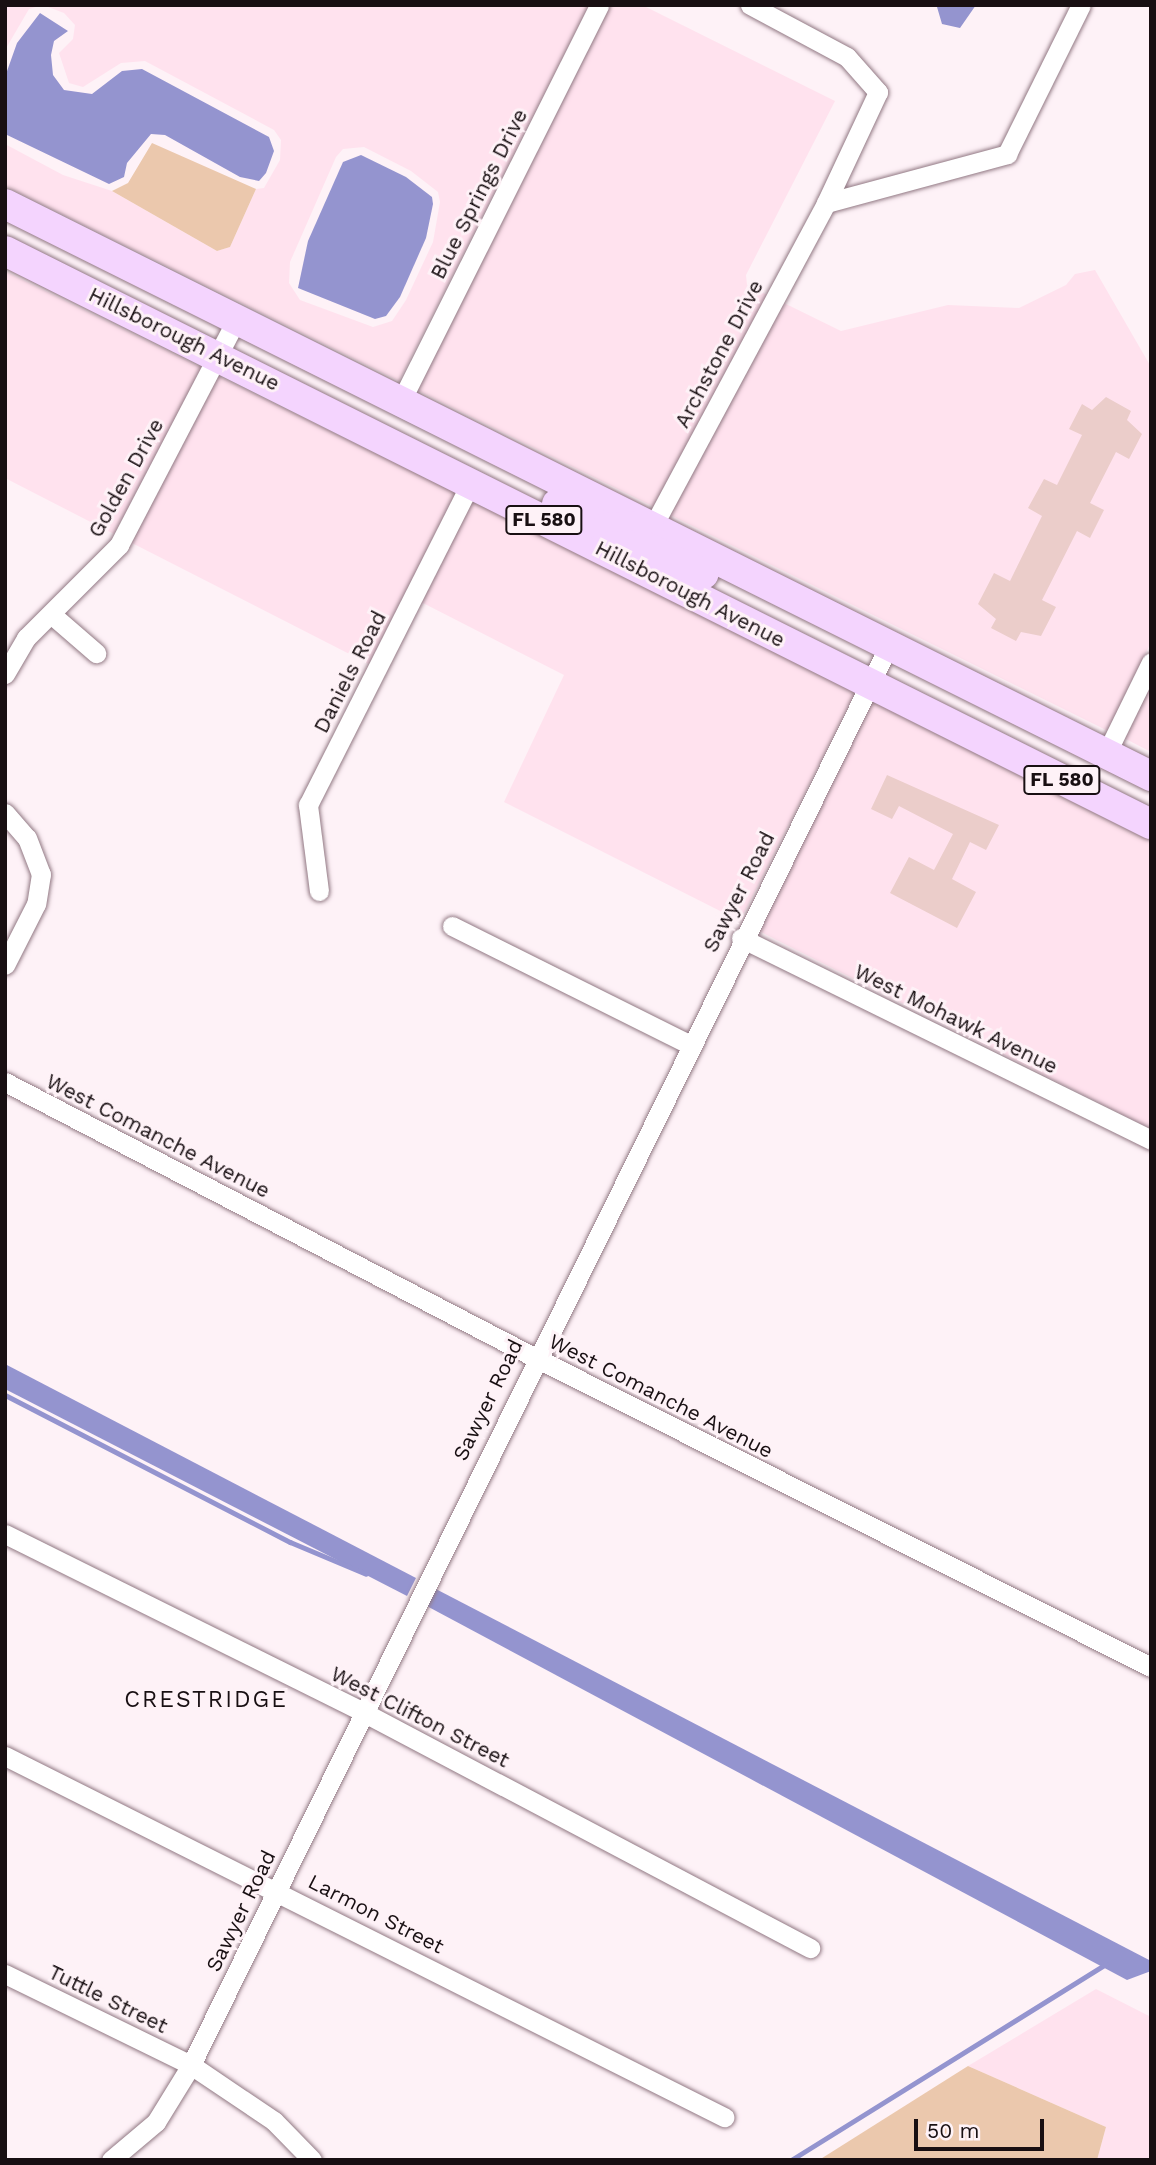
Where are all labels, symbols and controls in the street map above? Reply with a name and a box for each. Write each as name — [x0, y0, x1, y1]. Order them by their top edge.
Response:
street label: Blue Springs Drive — [425, 105, 533, 283]
street label: Archstone Drive — [669, 276, 769, 432]
street label: Hillsborough Avenue — [84, 282, 284, 396]
street label: Golden Drive — [83, 414, 169, 542]
road number: FL 580 — [504, 505, 584, 536]
street label: Hillsborough Avenue — [591, 535, 789, 653]
street label: Daniels Road — [308, 607, 392, 737]
road number: FL 580 — [1022, 764, 1102, 796]
street label: Sawyer Road — [698, 827, 780, 957]
street label: West Mohawk Avenue — [850, 958, 1062, 1080]
street label: West Comanche Avenue — [41, 1068, 275, 1204]
street label: West Comanche Avenue — [544, 1328, 778, 1464]
street label: Sawyer Road — [448, 1335, 528, 1465]
street label: West Clifton Street — [327, 1661, 513, 1773]
district label: CRESTRIDGE — [125, 1686, 287, 1714]
street label: Sawyer Road — [201, 1846, 281, 1976]
street label: Larmon Street — [304, 1869, 448, 1959]
street label: Tuttle Street — [44, 1959, 172, 2039]
scale bar — [918, 2106, 1048, 2150]
text: 50 m — [927, 2118, 979, 2143]

